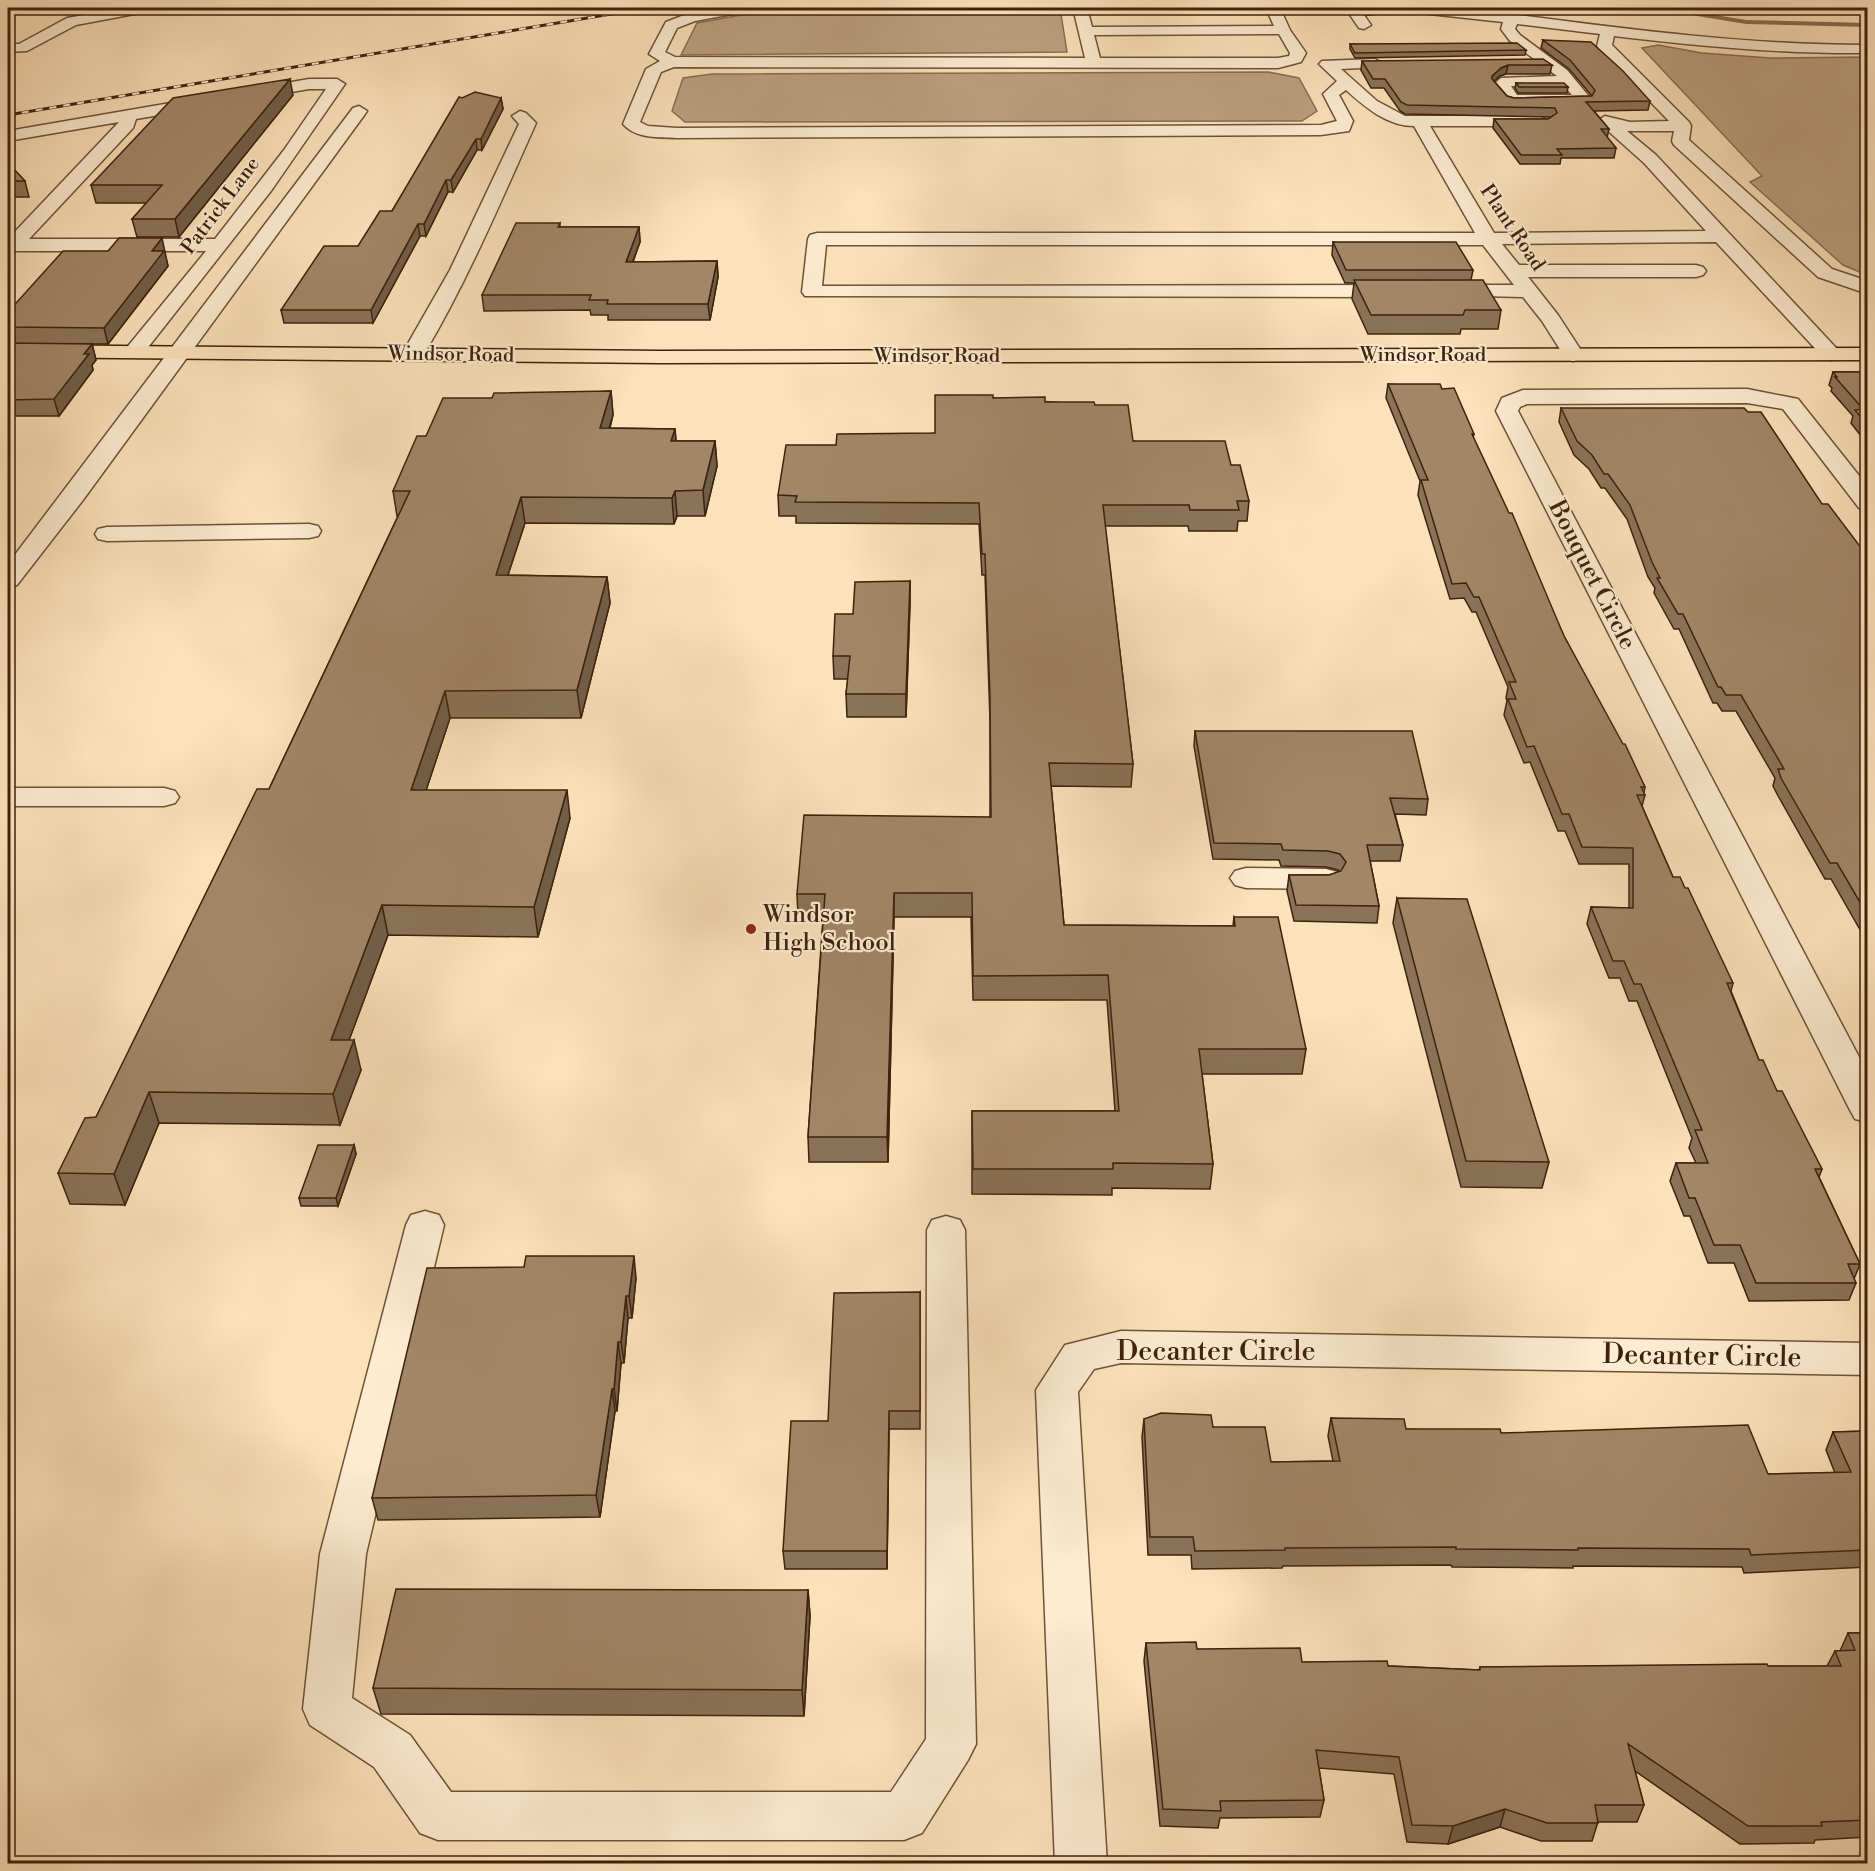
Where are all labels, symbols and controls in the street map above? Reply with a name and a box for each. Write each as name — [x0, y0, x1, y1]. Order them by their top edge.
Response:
street label: Patrick Lane — [176, 152, 266, 260]
street label: Plant Road — [1474, 180, 1550, 277]
street label: Windsor Road — [387, 341, 515, 369]
street label: Windsor Road — [1359, 343, 1487, 368]
street label: Windsor Road — [873, 344, 1001, 369]
street label: Bouquet Circle — [1541, 494, 1643, 655]
place label: Windsor High School — [762, 900, 896, 958]
marker: Windsor High School — [744, 922, 758, 936]
street label: Decanter Circle — [1116, 1334, 1316, 1369]
street label: Decanter Circle — [1602, 1337, 1802, 1375]

